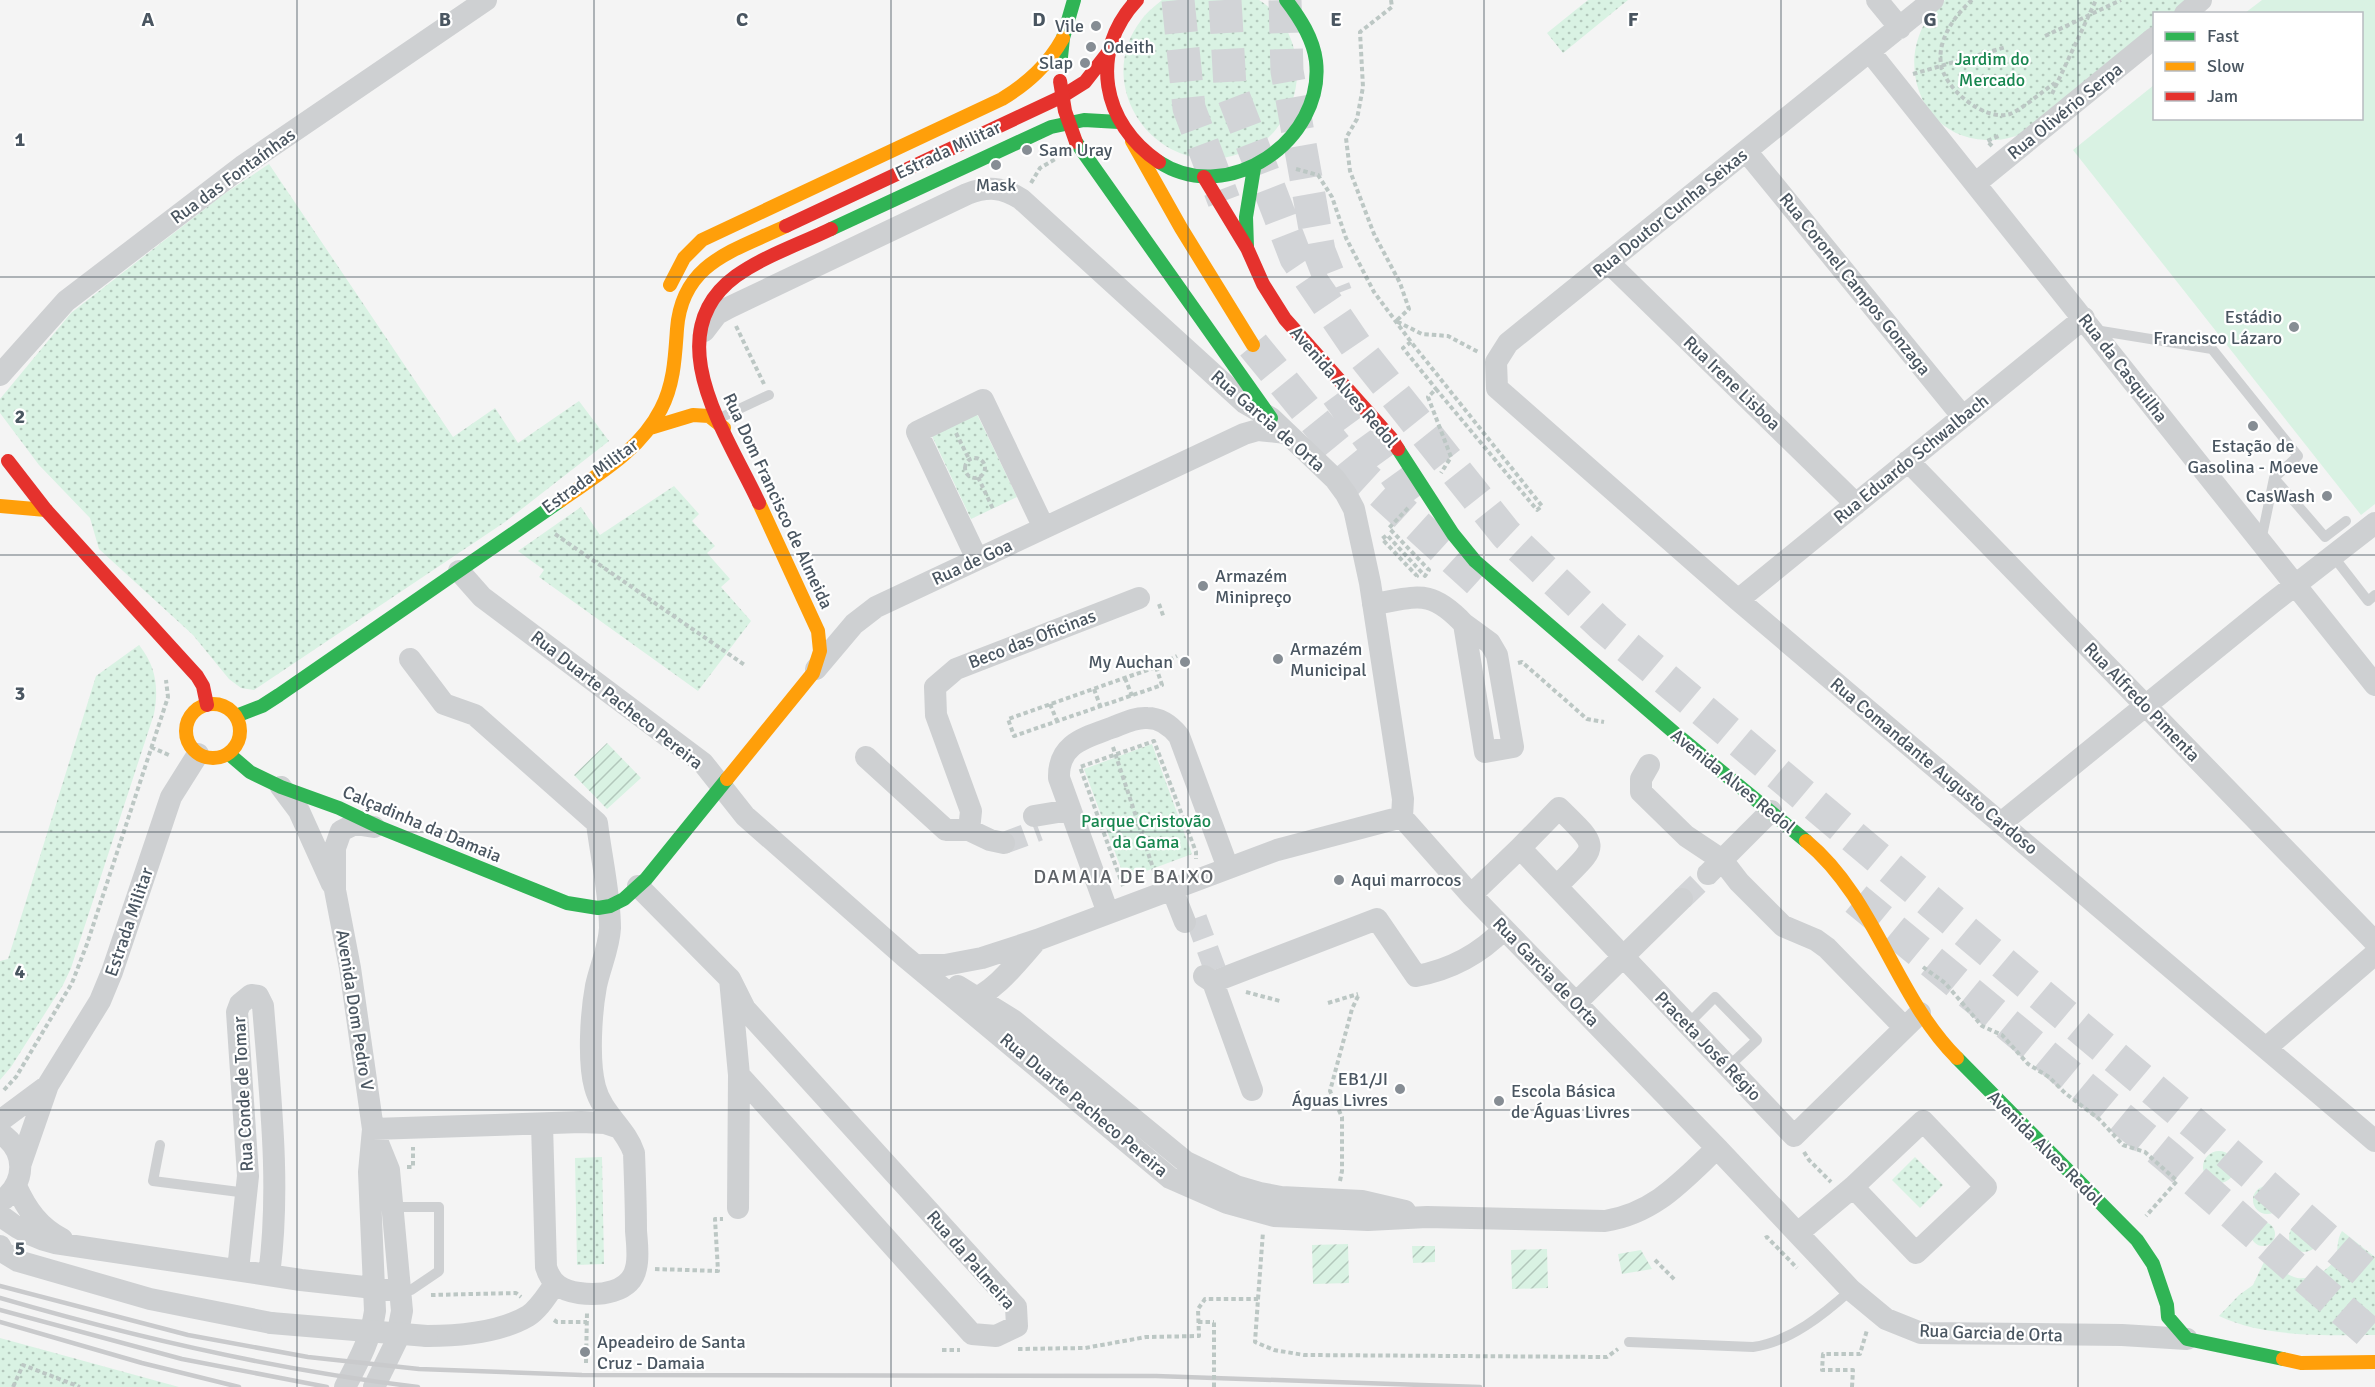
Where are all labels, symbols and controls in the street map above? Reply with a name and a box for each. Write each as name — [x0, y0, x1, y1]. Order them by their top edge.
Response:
text: A — [142, 7, 155, 32]
text: B — [439, 7, 451, 32]
text: C — [736, 7, 748, 32]
text: D — [1032, 7, 1046, 32]
text: E — [1330, 7, 1342, 32]
text: F — [1628, 7, 1639, 32]
text: G — [1923, 7, 1937, 32]
legend — [2153, 12, 2363, 120]
place label: Vile — [1055, 15, 1084, 37]
marker: Vile — [1089, 19, 1103, 33]
text: Fast — [2207, 25, 2239, 47]
place label: Odeith — [1103, 36, 1154, 58]
marker: Odeith — [1084, 40, 1098, 54]
park label: Jardim do Mercado — [1955, 48, 2029, 91]
place label: Slap — [1039, 52, 1073, 74]
text: Slow — [2207, 55, 2244, 77]
marker: Slap — [1078, 56, 1092, 70]
street label: Rua Olivério Serpa — [2003, 58, 2127, 164]
text: Jam — [2207, 85, 2238, 107]
street label: Estrada Militar — [892, 116, 1005, 184]
street label: Rua das Fontaínhas — [166, 123, 300, 229]
text: 1 — [15, 127, 26, 152]
place label: Sam Uray — [1039, 139, 1113, 161]
marker: Sam Uray — [1020, 143, 1034, 157]
street label: Rua Doutor Cunha Seixas — [1588, 144, 1752, 282]
marker: Mask — [989, 158, 1003, 172]
place label: Mask — [976, 174, 1016, 196]
street label: Rua Coronel Campos Gonzaga — [1775, 188, 1935, 380]
place label: Estádio Francisco Lázaro — [2153, 306, 2282, 349]
street label: Rua da Casquilha — [2074, 309, 2172, 427]
marker: Estádio Francisco Lázaro — [2287, 320, 2301, 334]
street label: Avenida Alves Redol — [1285, 322, 1403, 452]
street label: Rua Irene Lisboa — [1679, 331, 1785, 435]
street label: Rua Garcia de Orta — [1207, 366, 1329, 476]
street label: Rua Dom Francisco de Almeida — [718, 390, 838, 612]
street label: Rua Eduardo Schwalbach — [1829, 390, 1993, 528]
text: 2 — [15, 404, 25, 429]
marker: Estação de Gasolina - Moeve — [2246, 419, 2260, 433]
street label: Estrada Militar — [537, 433, 643, 518]
place label: Estação de Gasolina - Moeve — [2188, 435, 2318, 478]
place label: CasWash — [2246, 485, 2315, 507]
marker: CasWash — [2320, 489, 2334, 503]
street label: Rua de Goa — [928, 534, 1016, 590]
place label: Armazém Minipreço — [1215, 565, 1292, 608]
marker: Armazém Minipreço — [1196, 579, 1210, 593]
street label: Beco das Oficinas — [965, 605, 1099, 673]
street label: Rua Duarte Pacheco Pereira — [527, 626, 707, 774]
place label: Armazém Municipal — [1290, 638, 1367, 681]
street label: Rua Alfredo Pimenta — [2079, 638, 2205, 766]
place label: My Auchan — [1088, 651, 1173, 673]
marker: Armazém Municipal — [1271, 652, 1285, 666]
marker: My Auchan — [1178, 655, 1192, 669]
street label: Rua Comandante Augusto Cardoso — [1826, 673, 2042, 859]
text: 3 — [15, 681, 25, 706]
street label: Avenida Alves Redol — [1666, 724, 1800, 838]
street label: Calçadinha da Damaia — [339, 781, 505, 867]
park label: Parque Cristovão da Gama — [1081, 810, 1211, 853]
street label: Estrada Militar — [100, 864, 158, 979]
district label: DAMAIA DE BAIXO — [1033, 864, 1215, 889]
place label: Aqui marrocos — [1351, 869, 1462, 891]
marker: Aqui marrocos — [1332, 873, 1346, 887]
street label: Rua Garcia de Orta — [1488, 913, 1604, 1031]
street label: Avenida Dom Pedro V — [331, 928, 379, 1093]
text: 4 — [15, 959, 26, 984]
street label: Praceta José Régio — [1650, 987, 1766, 1105]
street label: Rua Conde de Tomar — [228, 1016, 258, 1172]
street label: Rua Duarte Pacheco Pereira — [996, 1028, 1172, 1182]
place label: EB1/JI Águas Livres — [1292, 1068, 1388, 1111]
place label: Escola Básica de Águas Livres — [1511, 1080, 1630, 1123]
marker: EB1/JI Águas Livres — [1393, 1082, 1407, 1096]
street label: Avenida Alves Redol — [1983, 1086, 2107, 1210]
marker: Escola Básica de Águas Livres — [1492, 1094, 1506, 1108]
street label: Rua da Palmeira — [922, 1206, 1020, 1314]
text: 5 — [15, 1236, 25, 1261]
street label: Rua Garcia de Orta — [1919, 1319, 2063, 1347]
place label: Apeadeiro de Santa Cruz - Damaia — [597, 1331, 746, 1374]
marker: Apeadeiro de Santa Cruz - Damaia — [578, 1345, 592, 1359]

